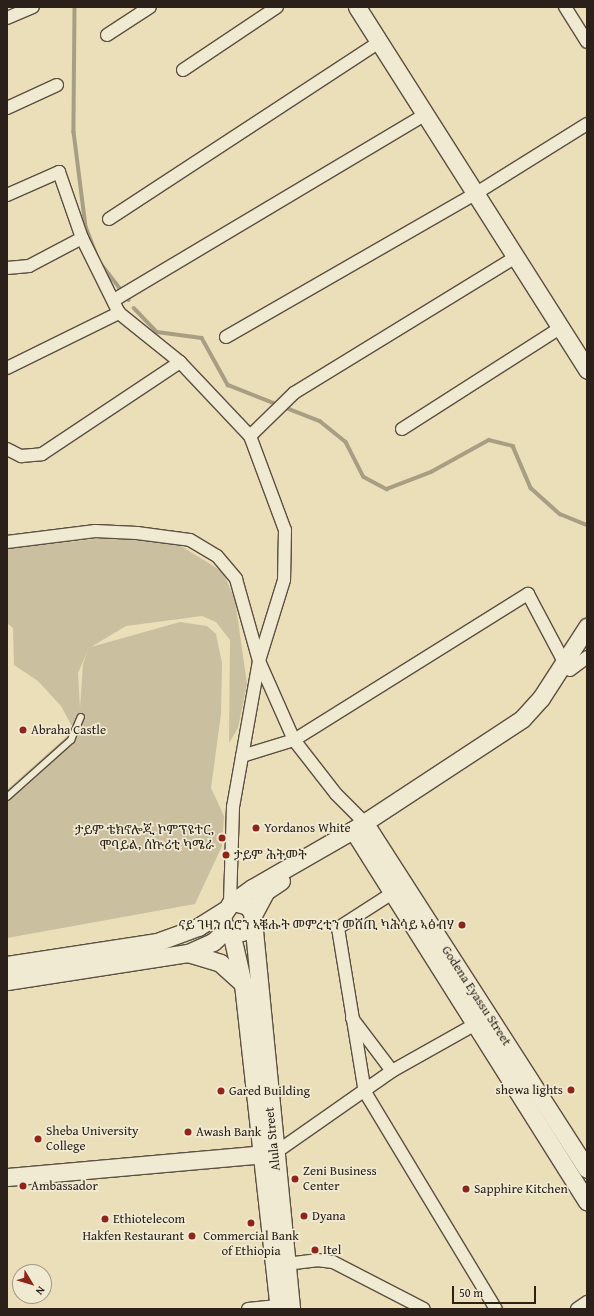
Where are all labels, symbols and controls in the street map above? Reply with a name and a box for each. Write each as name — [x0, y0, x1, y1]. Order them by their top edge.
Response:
place label: Abraha Castle — [31, 722, 106, 738]
marker: Abraha Castle — [18, 725, 28, 735]
place label: Yordanos White — [264, 820, 351, 836]
place label: ታይም ቴክኖሎጂ ኮምፕዩተር, ሞባይል, ሰኵሪቲ ካሜራ — [75, 823, 214, 854]
marker: Yordanos White — [251, 823, 261, 833]
marker: ታይም ቴክኖሎጂ ኮምፕዩተር, ሞባይል, ሰኵሪቲ ካሜራ — [217, 833, 227, 843]
place label: ታይም ሕትመት — [234, 847, 307, 863]
marker: ታይም ሕትመት — [221, 850, 231, 860]
place label: ናይ ገዛን ቢሮን ኣቑሑት መምረቲን መሸጢ ካሕሳይ ኣፅብሃ — [179, 917, 454, 933]
marker: ናይ ገዛን ቢሮን ኣቑሑት መምረቲን መሸጢ ካሕሳይ ኣፅብሃ — [457, 920, 467, 930]
street label: Godena Eyassu Street — [438, 943, 514, 1049]
place label: shewa lights — [496, 1082, 563, 1098]
place label: Gared Building — [229, 1083, 310, 1099]
marker: shewa lights — [566, 1085, 576, 1095]
marker: Gared Building — [216, 1086, 226, 1096]
street label: Alula Street — [262, 1106, 284, 1172]
place label: Sheba University College — [46, 1124, 138, 1155]
place label: Awash Bank — [196, 1124, 261, 1140]
marker: Awash Bank — [183, 1127, 193, 1137]
marker: Sheba University College — [33, 1134, 43, 1144]
place label: Zeni Business Center — [303, 1164, 377, 1195]
marker: Zeni Business Center — [290, 1174, 300, 1184]
place label: Ambassador — [31, 1178, 98, 1194]
marker: Ambassador — [18, 1181, 28, 1191]
place label: Sapphire Kitchen — [474, 1181, 568, 1197]
marker: Sapphire Kitchen — [461, 1184, 471, 1194]
place label: Dyana — [312, 1208, 346, 1224]
place label: Ethiotelecom — [113, 1211, 185, 1227]
marker: Dyana — [299, 1211, 309, 1221]
marker: Ethiotelecom — [100, 1214, 110, 1224]
marker: Commercial Bank of Ethiopia — [246, 1218, 256, 1228]
place label: Hakfen Restaurant — [82, 1228, 184, 1244]
place label: Commercial Bank of Ethiopia — [203, 1229, 299, 1260]
marker: Hakfen Restaurant — [187, 1231, 197, 1241]
place label: Itel — [323, 1242, 341, 1258]
marker: Itel — [310, 1245, 320, 1255]
north arrow — [12, 1264, 52, 1304]
scale bar — [454, 1278, 538, 1304]
text: N — [32, 1283, 49, 1299]
text: 50 m — [459, 1284, 483, 1301]

